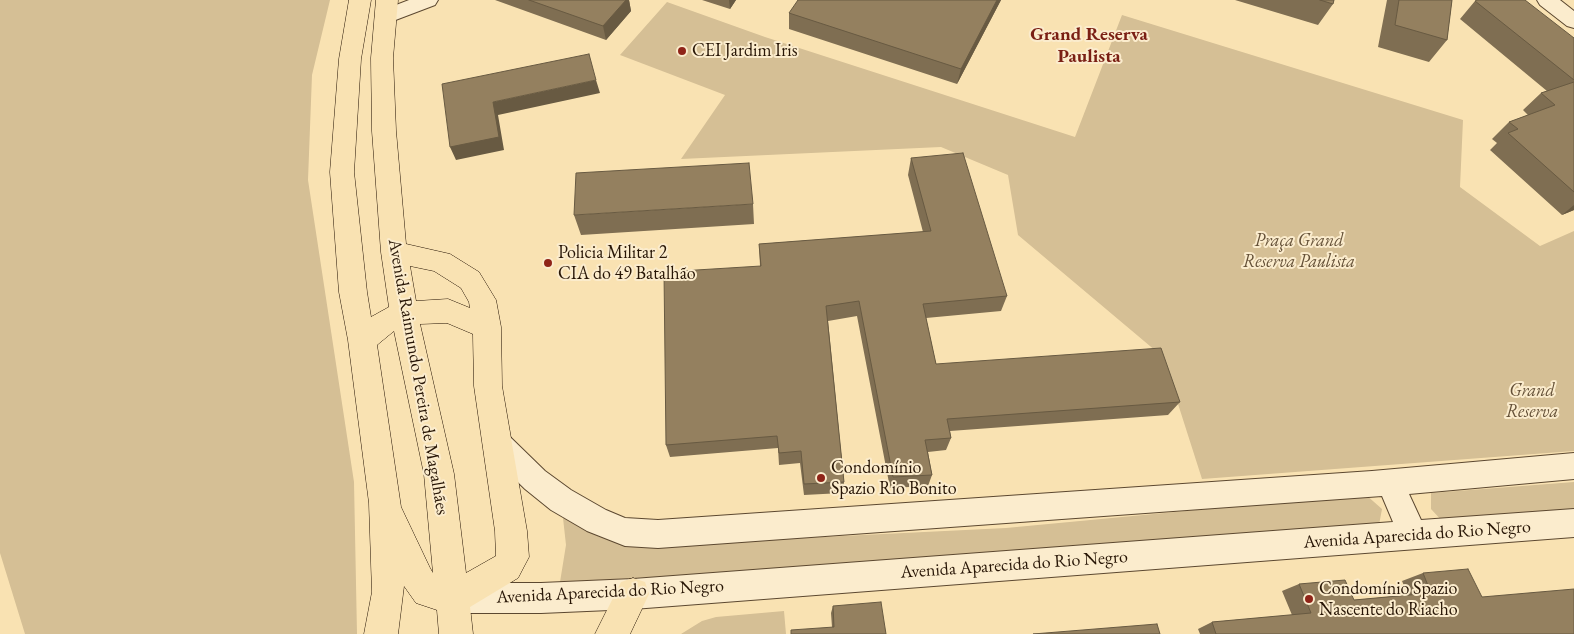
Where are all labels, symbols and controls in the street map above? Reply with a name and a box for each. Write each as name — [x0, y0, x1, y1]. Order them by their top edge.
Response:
district label: Grand Reserva Paulista — [1030, 24, 1148, 68]
place label: CEI Jardim Iris — [692, 40, 797, 62]
marker: CEI Jardim Iris — [676, 45, 688, 57]
park label: Praça Grand Reserva Paulista — [1243, 230, 1355, 272]
street label: Avenida Raimundo Pereira de Magalhães — [383, 237, 453, 517]
place label: Policia Militar 2 CIA do 49 Batalhão — [558, 242, 696, 284]
marker: Policia Militar 2 CIA do 49 Batalhão — [542, 257, 554, 269]
park label: Grand Reserva — [1506, 380, 1558, 422]
place label: Condomínio Spazio Rio Bonito — [831, 457, 957, 499]
marker: Condomínio Spazio Rio Bonito — [815, 472, 827, 484]
street label: Avenida Aparecida do Rio Negro — [1303, 516, 1531, 554]
street label: Avenida Aparecida do Rio Negro — [900, 546, 1128, 584]
street label: Avenida Aparecida do Rio Negro — [496, 575, 724, 609]
place label: Condomínio Spazio Nascente do Riacho — [1319, 578, 1458, 620]
marker: Condomínio Spazio Nascente do Riacho — [1303, 593, 1315, 605]

